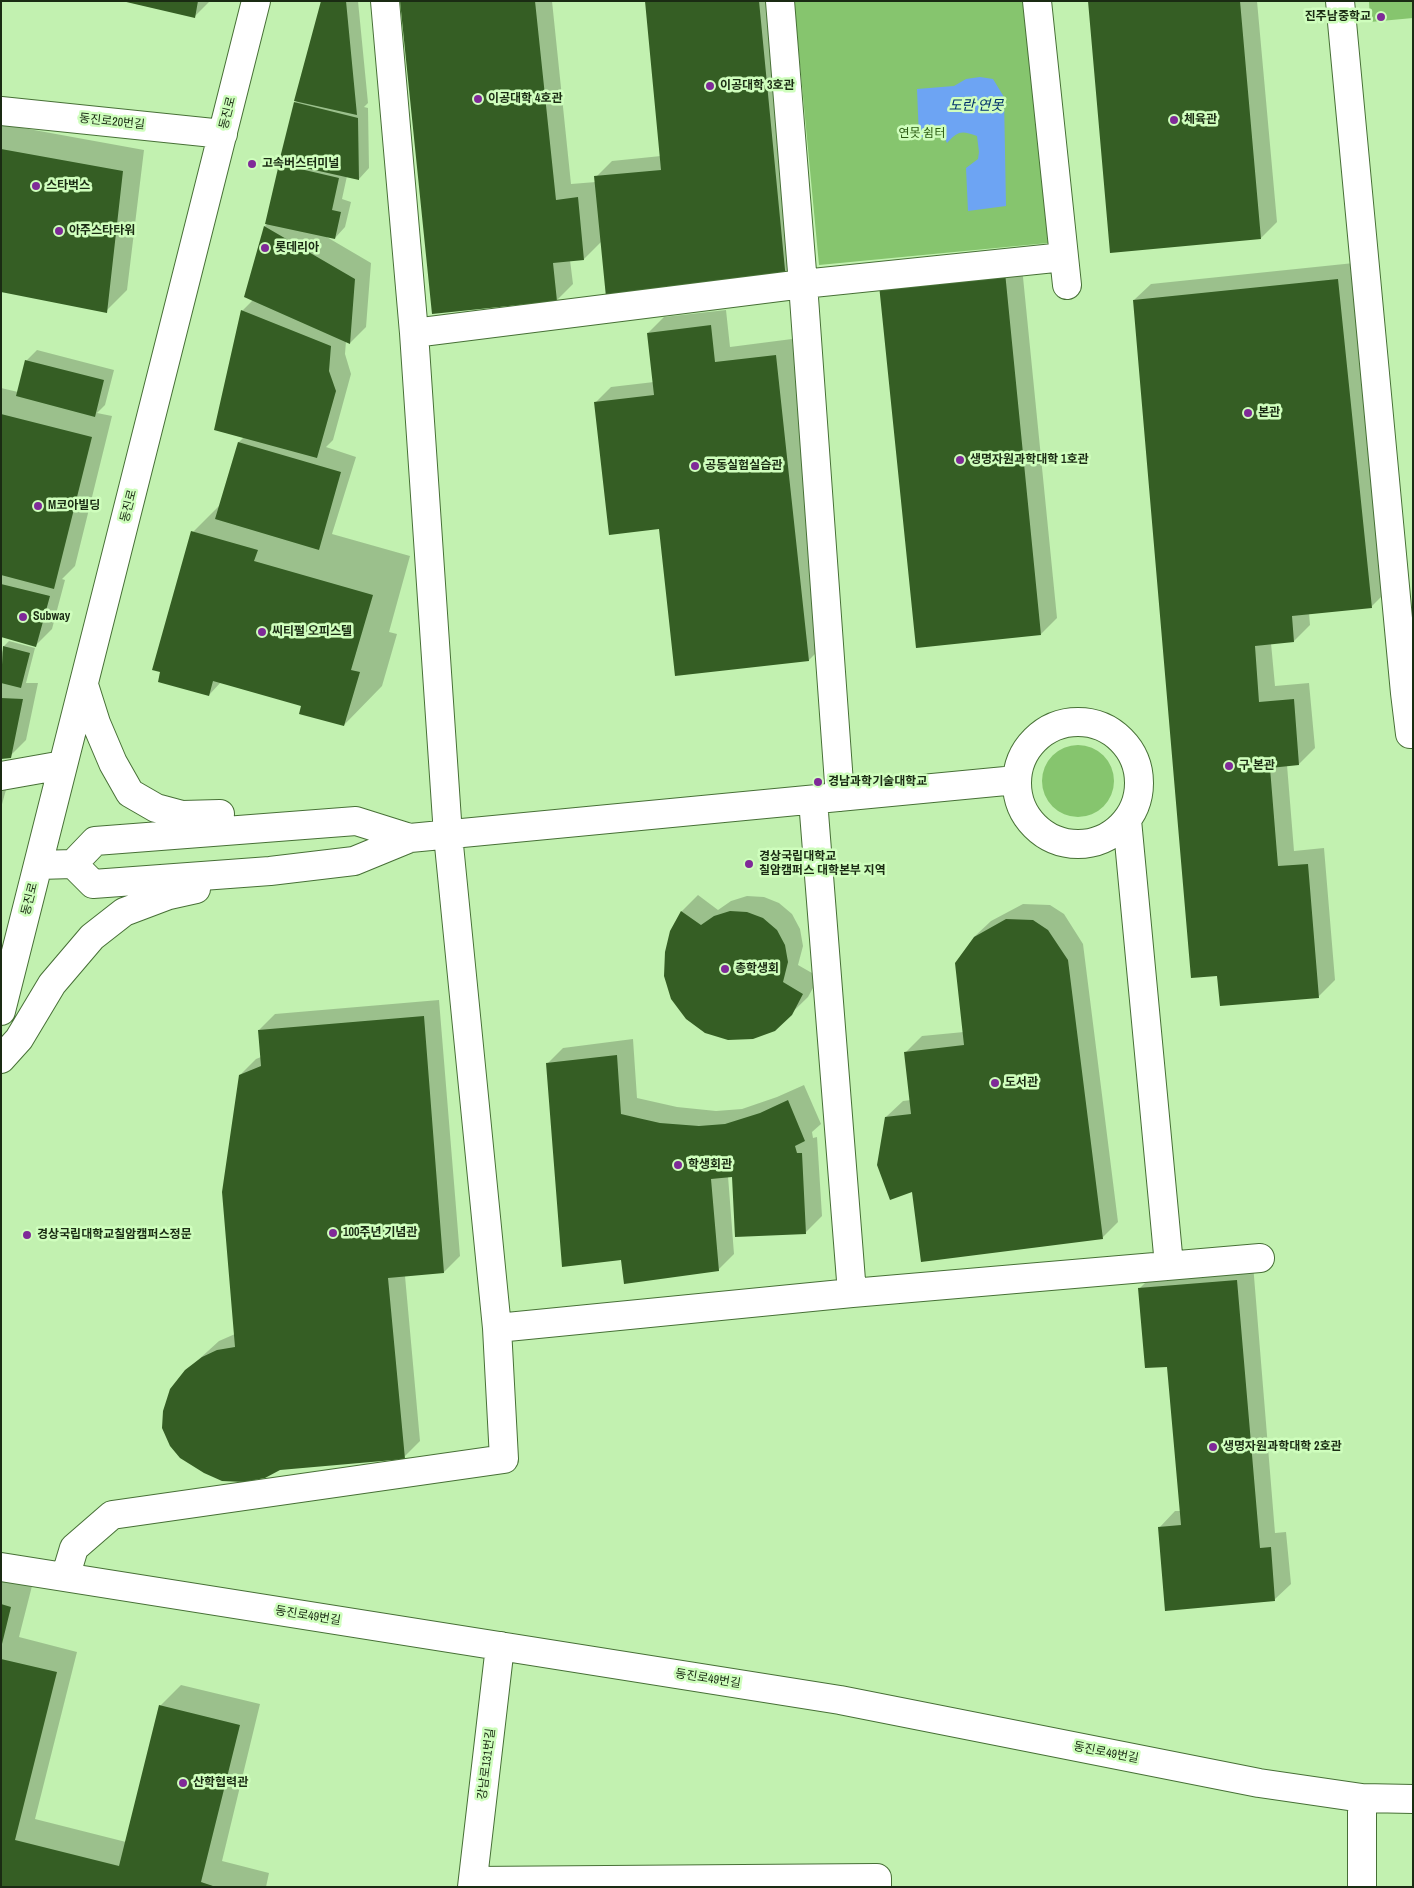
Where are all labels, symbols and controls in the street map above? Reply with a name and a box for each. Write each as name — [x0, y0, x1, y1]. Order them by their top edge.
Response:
place label: 진주남중학교 — [1305, 10, 1371, 24]
marker: 진주남중학교 — [1375, 11, 1387, 23]
place label: 이공대학 3호관 — [720, 79, 794, 93]
marker: 이공대학 3호관 — [704, 80, 716, 92]
place label: 이공대학 4호관 — [488, 92, 562, 106]
marker: 이공대학 4호관 — [472, 93, 484, 105]
street label: 동진로 — [217, 95, 239, 131]
water label: 도란 연못 — [949, 98, 1003, 114]
street label: 동진로20번길 — [78, 111, 146, 133]
place label: 체육관 — [1184, 113, 1217, 127]
marker: 체육관 — [1168, 114, 1180, 126]
park label: 연못 쉼터 — [899, 127, 945, 141]
place label: 고속버스터미널 — [262, 157, 339, 171]
marker: 고속버스터미널 — [246, 158, 258, 170]
place label: 스타벅스 — [46, 179, 90, 193]
marker: 스타벅스 — [30, 180, 42, 192]
place label: 아주스타타워 — [69, 224, 135, 238]
marker: 아주스타타워 — [53, 225, 65, 237]
place label: 롯데리아 — [275, 241, 319, 255]
marker: 롯데리아 — [259, 242, 271, 254]
place label: 본관 — [1258, 406, 1280, 420]
marker: 본관 — [1242, 407, 1254, 419]
place label: 생명자원과학대학 1호관 — [970, 453, 1089, 467]
marker: 생명자원과학대학 1호관 — [954, 454, 966, 466]
place label: 공동실험실습관 — [705, 459, 782, 473]
marker: 공동실험실습관 — [689, 460, 701, 472]
street label: 동진로 — [118, 488, 140, 524]
place label: M코아빌딩 — [48, 499, 100, 513]
marker: M코아빌딩 — [32, 500, 44, 512]
place label: Subway — [33, 610, 70, 624]
marker: Subway — [17, 611, 29, 623]
place label: 씨티펄 오피스텔 — [272, 625, 352, 639]
marker: 씨티펄 오피스텔 — [256, 626, 268, 638]
place label: 구 본관 — [1239, 759, 1275, 773]
marker: 구 본관 — [1223, 760, 1235, 772]
place label: 경남과학기술대학교 — [828, 775, 927, 789]
marker: 경남과학기술대학교 — [812, 776, 824, 788]
place label: 경상국립대학교 칠암캠퍼스 대학본부 지역 — [759, 850, 886, 878]
marker: 경상국립대학교 칠암캠퍼스 대학본부 지역 — [743, 858, 755, 870]
street label: 동진로 — [19, 881, 41, 917]
place label: 총학생회 — [735, 962, 779, 976]
marker: 총학생회 — [719, 963, 731, 975]
place label: 도서관 — [1005, 1076, 1038, 1090]
marker: 도서관 — [989, 1077, 1001, 1089]
place label: 학생회관 — [688, 1158, 732, 1172]
marker: 학생회관 — [672, 1159, 684, 1171]
place label: 100주년 기념관 — [343, 1226, 417, 1240]
marker: 100주년 기념관 — [327, 1227, 339, 1239]
place label: 경상국립대학교칠암캠퍼스정문 — [37, 1228, 192, 1242]
marker: 경상국립대학교칠암캠퍼스정문 — [21, 1229, 33, 1241]
place label: 생명자원과학대학 2호관 — [1223, 1440, 1342, 1454]
marker: 생명자원과학대학 2호관 — [1207, 1441, 1219, 1453]
street label: 동진로49번길 — [274, 1604, 342, 1628]
street label: 동진로49번길 — [674, 1667, 742, 1691]
street label: 강남로131번길 — [475, 1728, 499, 1800]
street label: 동진로49번길 — [1072, 1740, 1140, 1766]
place label: 산학협력관 — [193, 1776, 248, 1790]
marker: 산학협력관 — [177, 1777, 189, 1789]

